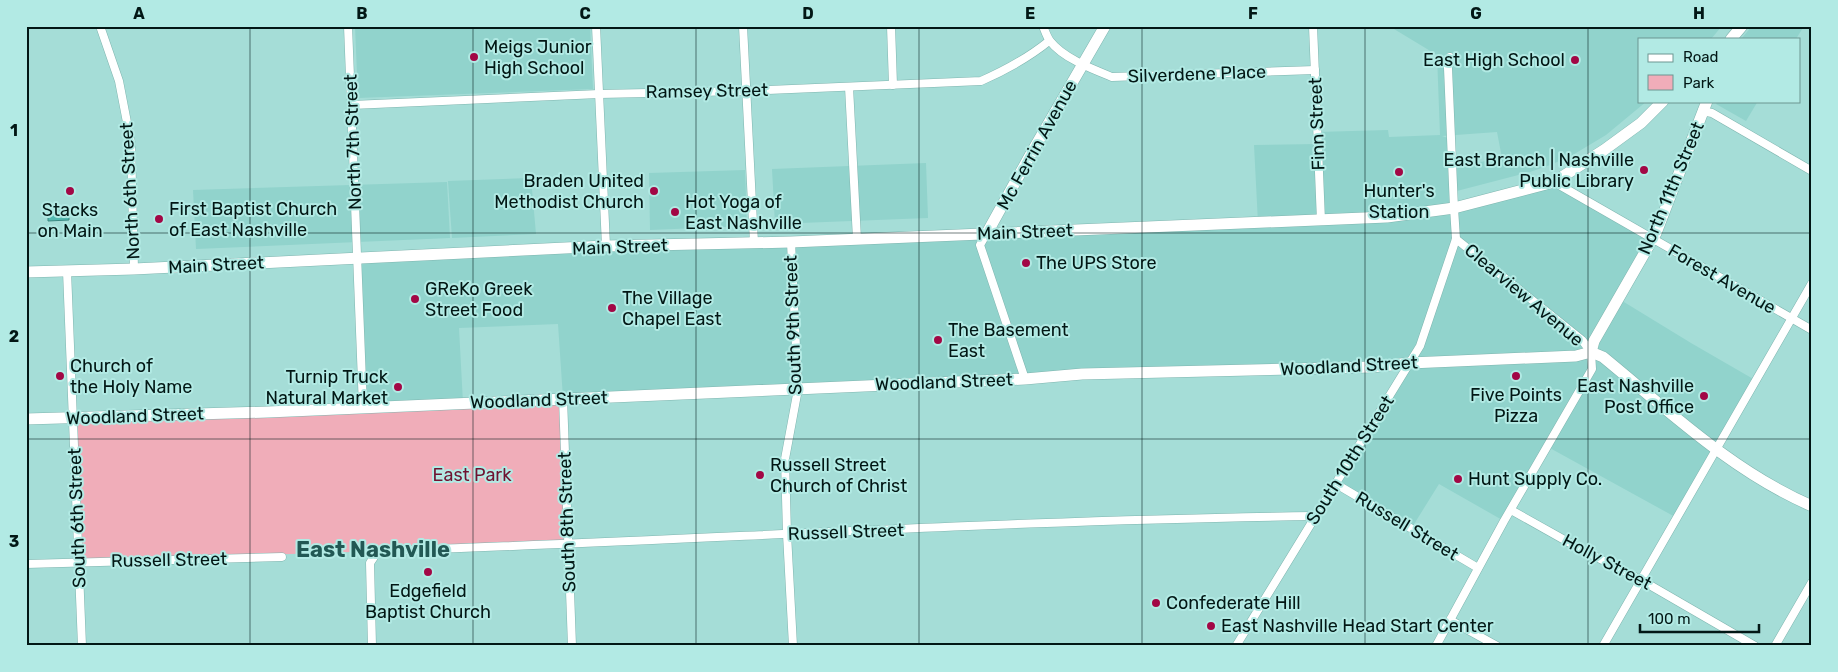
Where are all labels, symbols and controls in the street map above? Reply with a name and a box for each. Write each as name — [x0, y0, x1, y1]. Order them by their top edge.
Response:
text: A — [133, 4, 145, 23]
text: B — [356, 4, 368, 23]
text: C — [579, 4, 591, 23]
text: D — [802, 4, 814, 23]
text: E — [1025, 4, 1035, 23]
text: F — [1248, 4, 1258, 23]
text: G — [1470, 4, 1482, 23]
text: H — [1693, 4, 1705, 23]
place label: Meigs Junior High School — [484, 36, 592, 79]
legend — [1638, 38, 1800, 102]
text: Road — [1683, 48, 1719, 66]
place label: East High School — [1423, 49, 1565, 71]
marker: Meigs Junior High School — [468, 51, 480, 63]
marker: East High School — [1569, 54, 1581, 66]
street label: Silverdene Place — [1127, 61, 1267, 87]
street label: North 7th Street — [340, 74, 366, 210]
text: Park — [1683, 74, 1714, 92]
street label: Mc Ferrin Avenue — [992, 76, 1082, 214]
street label: Finn Street — [1304, 77, 1330, 171]
street label: Ramsey Street — [646, 79, 768, 103]
street label: North 11th Street — [1633, 118, 1709, 258]
text: 1 — [10, 121, 18, 140]
street label: North 6th Street — [115, 122, 145, 260]
place label: East Branch | Nashville Public Library — [1444, 149, 1634, 192]
marker: East Branch | Nashville Public Library — [1638, 164, 1650, 176]
marker: Hunter's Station — [1393, 166, 1405, 178]
place label: Braden United Methodist Church — [494, 170, 644, 213]
place label: Hunter's Station — [1363, 180, 1435, 223]
marker: Stacks on Main — [64, 185, 76, 197]
marker: Braden United Methodist Church — [648, 185, 660, 197]
place label: Hot Yoga of East Nashville — [685, 191, 802, 234]
place label: First Baptist Church of East Nashville — [169, 198, 337, 241]
place label: Stacks on Main — [37, 199, 103, 242]
marker: Hot Yoga of East Nashville — [669, 206, 681, 218]
marker: First Baptist Church of East Nashville — [153, 213, 165, 225]
street label: Main Street — [977, 219, 1073, 245]
street label: Main Street — [572, 234, 668, 260]
street label: Clearview Avenue — [1460, 239, 1588, 351]
street label: Forest Avenue — [1664, 239, 1780, 319]
street label: Main Street — [168, 252, 264, 278]
place label: The UPS Store — [1036, 252, 1157, 274]
street label: South 9th Street — [780, 255, 806, 395]
marker: The UPS Store — [1020, 257, 1032, 269]
place label: GReKo Greek Street Food — [425, 278, 533, 321]
place label: The Village Chapel East — [622, 287, 722, 330]
marker: GReKo Greek Street Food — [409, 293, 421, 305]
marker: The Village Chapel East — [606, 302, 618, 314]
place label: The Basement East — [948, 319, 1069, 362]
text: 2 — [9, 327, 19, 346]
marker: The Basement East — [932, 334, 944, 346]
street label: Woodland Street — [1280, 351, 1418, 381]
place label: Church of the Holy Name — [70, 355, 192, 398]
place label: Turnip Truck Natural Market — [265, 366, 389, 409]
street label: Woodland Street — [875, 369, 1013, 395]
marker: Church of the Holy Name — [54, 370, 66, 382]
marker: Five Points Pizza — [1510, 370, 1522, 382]
place label: East Nashville Post Office — [1577, 375, 1694, 418]
marker: Turnip Truck Natural Market — [392, 381, 404, 393]
place label: Five Points Pizza — [1470, 384, 1562, 427]
street label: Woodland Street — [470, 387, 608, 413]
marker: East Nashville Post Office — [1698, 390, 1710, 402]
street label: South 10th Street — [1301, 391, 1399, 529]
street label: Woodland Street — [66, 403, 204, 429]
street label: South 6th Street — [64, 448, 90, 588]
street label: South 8th Street — [554, 451, 580, 593]
place label: Russell Street Church of Christ — [770, 454, 907, 497]
park label: East Park — [433, 464, 512, 486]
place label: Hunt Supply Co. — [1468, 468, 1602, 490]
marker: Russell Street Church of Christ — [754, 469, 766, 481]
marker: Hunt Supply Co. — [1452, 473, 1464, 485]
street label: Russell Street — [1352, 487, 1462, 565]
street label: Russell Street — [788, 519, 904, 545]
street label: Holly Street — [1559, 529, 1655, 595]
text: 3 — [9, 532, 19, 551]
district label: East Nashville — [296, 536, 450, 563]
street label: Russell Street — [111, 548, 227, 572]
marker: Edgefield Baptist Church — [422, 566, 434, 578]
place label: Edgefield Baptist Church — [365, 580, 491, 623]
place label: Confederate Hill — [1166, 592, 1301, 614]
marker: Confederate Hill — [1150, 597, 1162, 609]
scale bar — [1640, 602, 1759, 634]
text: 100 m — [1648, 610, 1690, 628]
place label: East Nashville Head Start Center — [1221, 615, 1494, 637]
marker: East Nashville Head Start Center — [1205, 620, 1217, 632]

